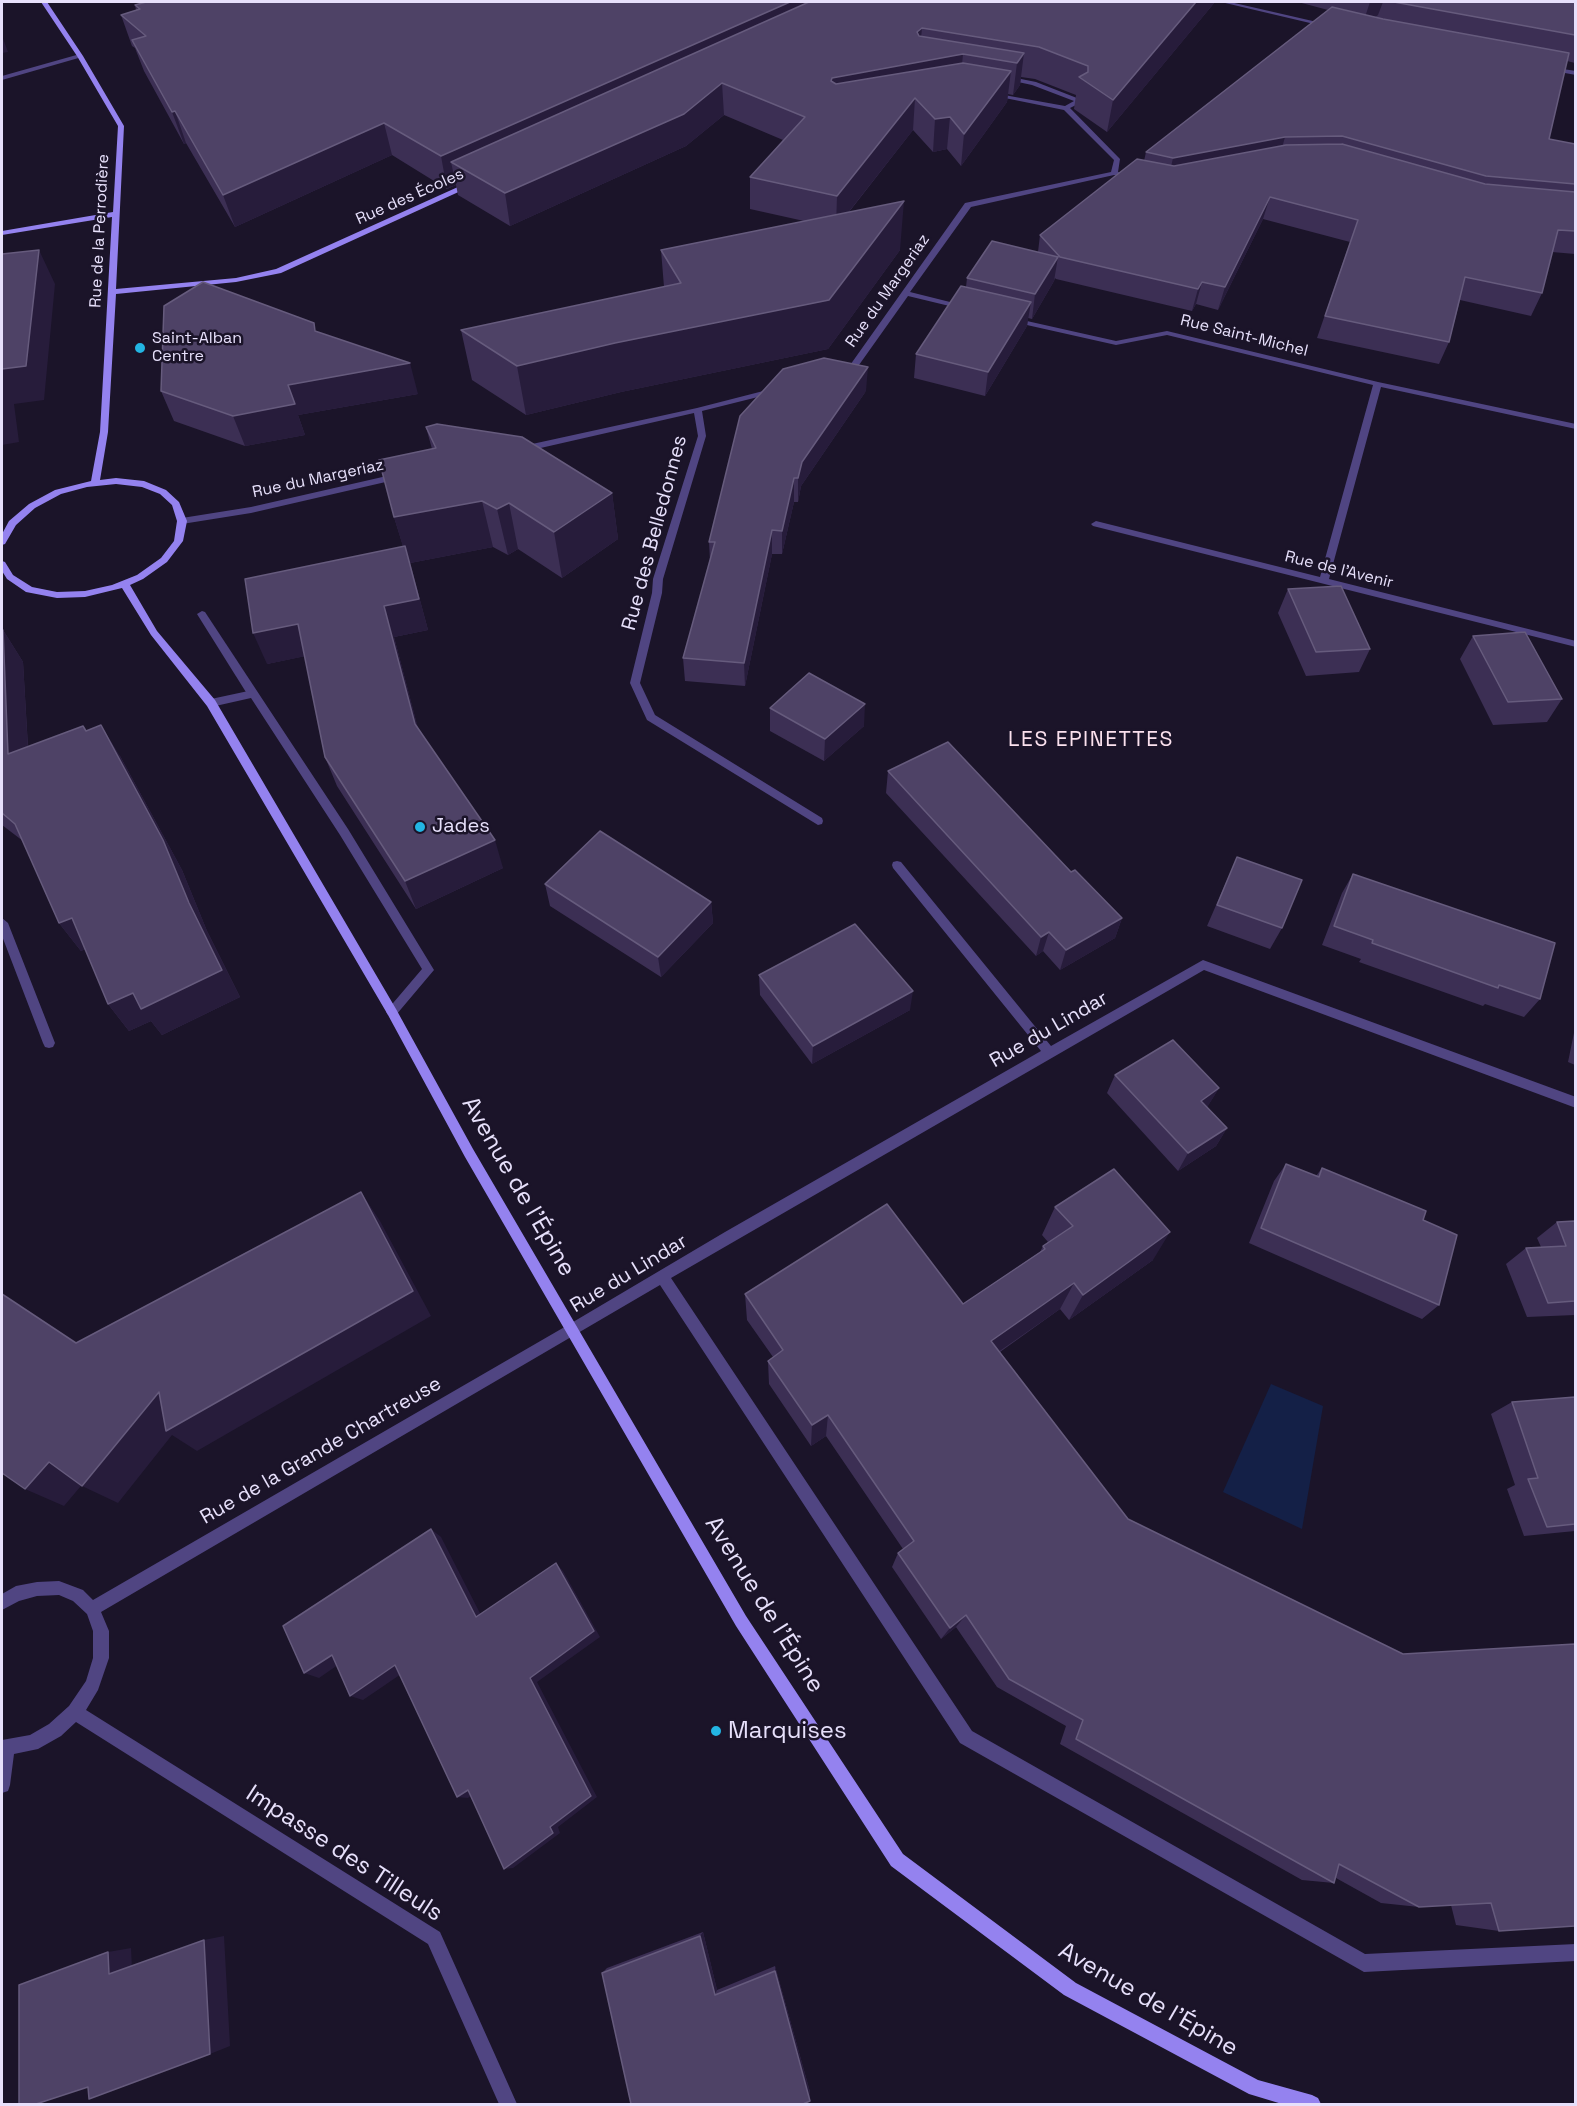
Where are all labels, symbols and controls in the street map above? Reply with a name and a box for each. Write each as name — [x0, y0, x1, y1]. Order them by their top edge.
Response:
street label: Rue de la Perrodière — [86, 154, 114, 308]
street label: Rue des Écoles — [353, 165, 467, 229]
street label: Rue du Margeriaz — [842, 231, 934, 351]
street label: Rue Saint-Michel — [1178, 311, 1310, 361]
place label: Saint-Alban Centre — [152, 329, 242, 367]
marker: Saint-Alban Centre — [133, 341, 147, 355]
street label: Rue des Belledonnes — [617, 433, 693, 633]
street label: Rue du Margeriaz — [251, 456, 385, 502]
street label: Rue de l'Avenir — [1283, 547, 1395, 593]
district label: LES EPINETTES — [1008, 727, 1174, 753]
place label: Jades — [432, 815, 490, 839]
marker: Jades — [413, 820, 427, 834]
street label: Rue du Lindar — [986, 987, 1112, 1073]
street label: Avenue de l'Épine — [455, 1092, 581, 1282]
street label: Rue du Lindar — [566, 1230, 692, 1318]
street label: Rue de la Grande Chartreuse — [196, 1372, 446, 1530]
street label: Avenue de l'Épine — [698, 1512, 830, 1698]
place label: Marquises — [728, 1717, 847, 1745]
marker: Marquises — [709, 1724, 723, 1738]
street label: Impasse des Tilleuls — [240, 1780, 448, 1928]
street label: Avenue de l'Épine — [1053, 1937, 1243, 2063]

